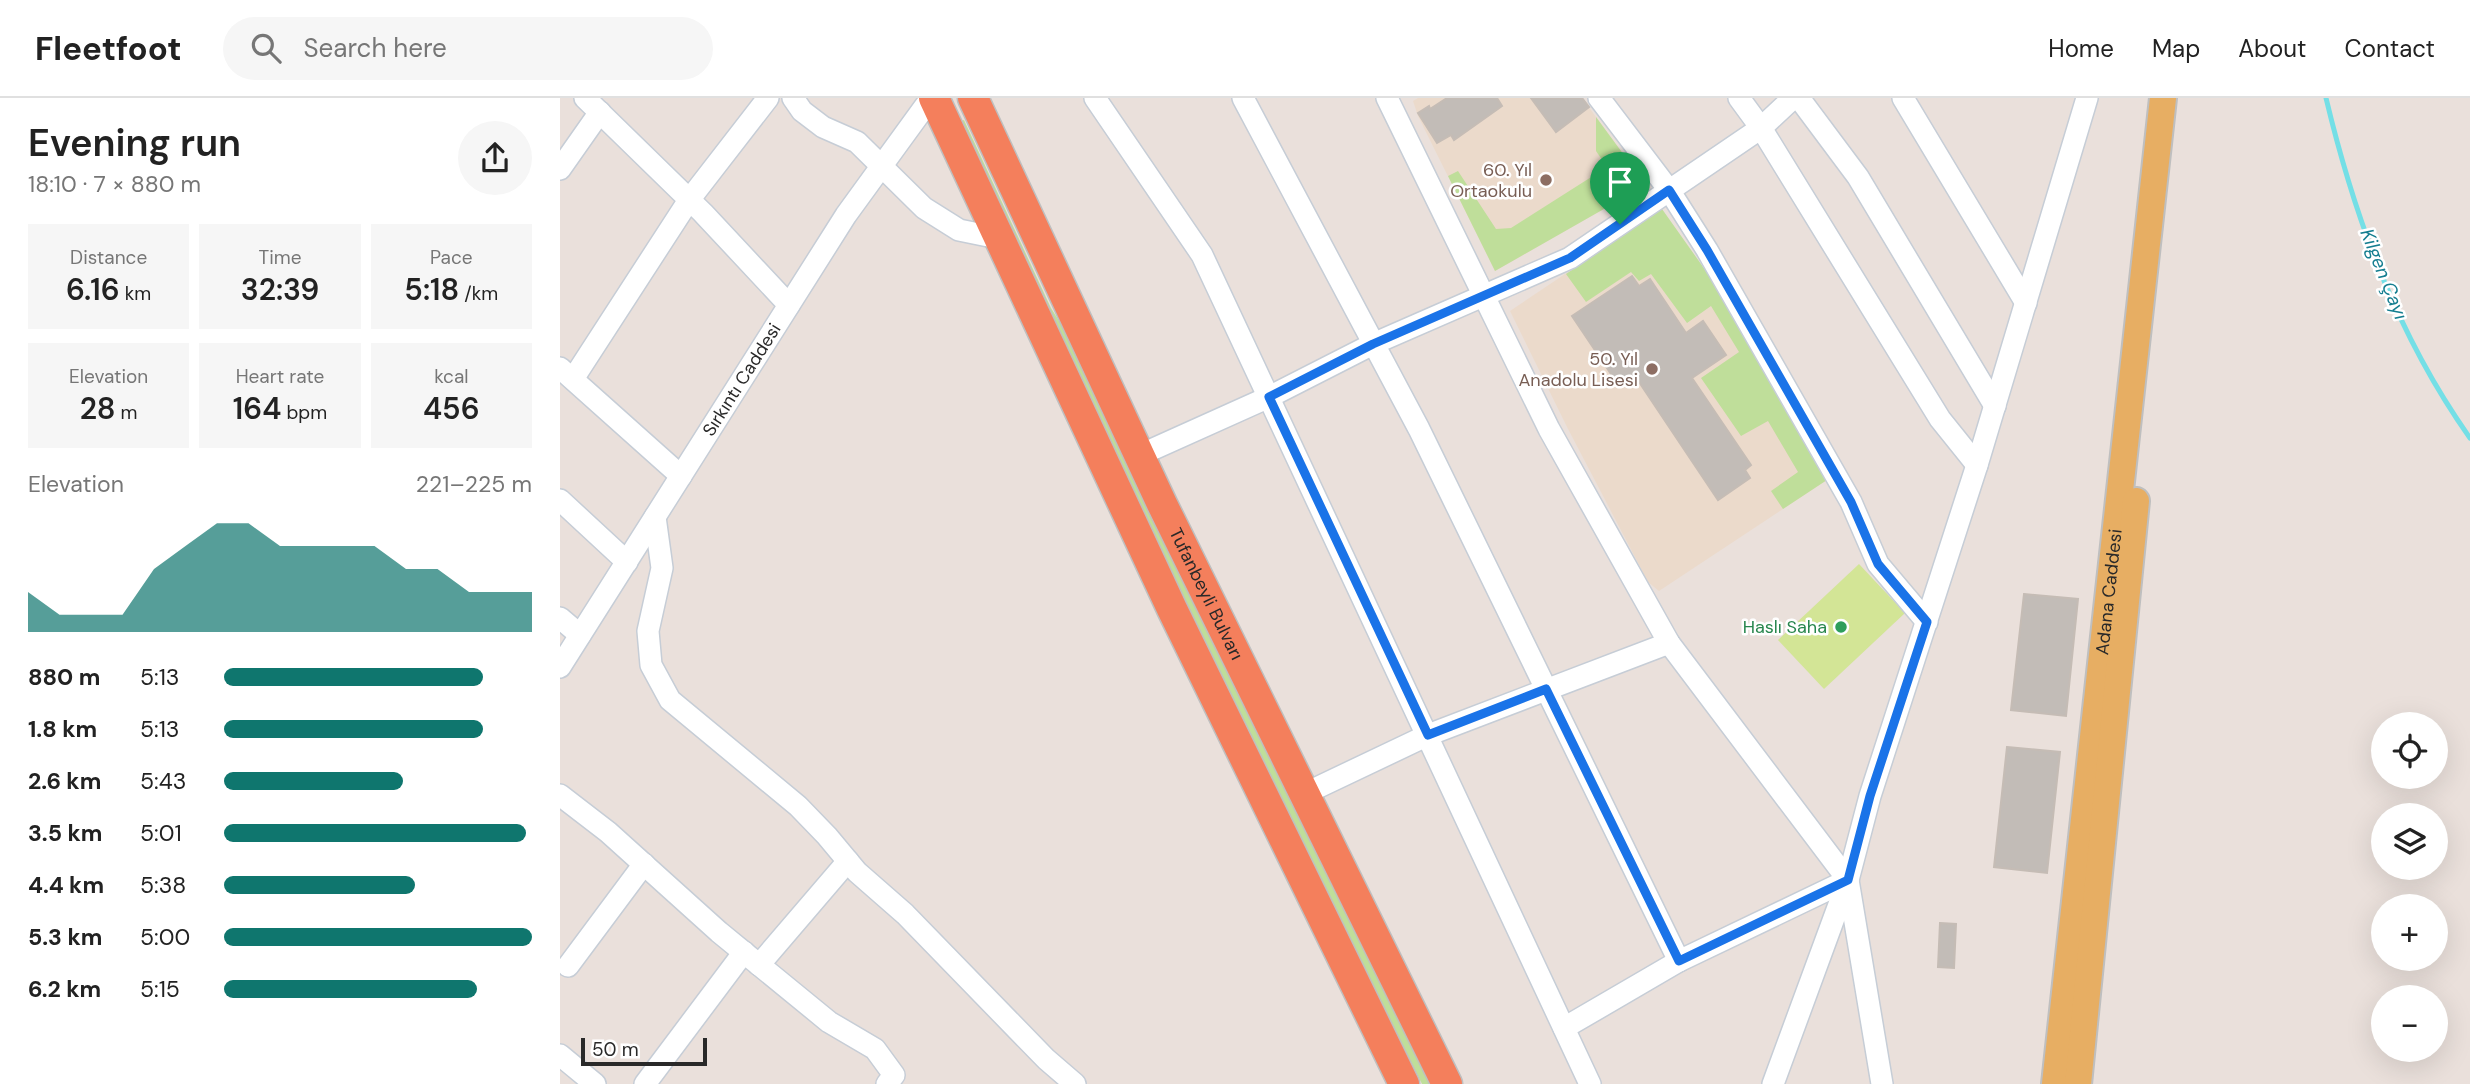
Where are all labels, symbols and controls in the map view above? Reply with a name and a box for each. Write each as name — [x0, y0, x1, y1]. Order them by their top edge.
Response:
search box — [223, 17, 713, 80]
text: Fleetfoot — [35, 27, 181, 70]
icon: search — [247, 29, 285, 67]
text: Search here — [303, 31, 447, 65]
text: Home — [2048, 33, 2114, 64]
text: Map — [2152, 33, 2200, 64]
text: About — [2238, 33, 2307, 64]
text: Contact — [2345, 33, 2435, 64]
text: Evening run — [28, 118, 241, 168]
button: share — [458, 121, 532, 195]
pin — [1590, 152, 1650, 224]
place label: 60. Yıl Ortaokulu — [1450, 158, 1532, 203]
icon: arrive — [1601, 163, 1639, 201]
text: 18:10 · 7 × 880 m — [28, 169, 201, 199]
marker: 60. Yıl Ortaokulu — [1538, 172, 1554, 188]
water label: Kilgen Çayı — [2354, 225, 2414, 323]
text: Distance — [70, 245, 147, 270]
text: Time — [259, 245, 301, 270]
text: Pace — [430, 245, 473, 270]
text: 6.16 — [66, 270, 120, 309]
text: 32:39 — [241, 270, 319, 309]
text: 5:18 — [404, 270, 459, 309]
text: km — [120, 281, 151, 306]
text: /km — [459, 281, 498, 306]
street label: Sırkıntı Caddesi — [697, 319, 787, 441]
place label: 50. Yıl Anadolu Lisesi — [1518, 347, 1638, 392]
marker: 50. Yıl Anadolu Lisesi — [1644, 361, 1660, 377]
text: Elevation — [69, 364, 148, 389]
text: Heart rate — [236, 364, 324, 389]
text: kcal — [434, 364, 468, 389]
text: 28 — [80, 389, 116, 428]
text: 164 — [233, 389, 281, 428]
text: 456 — [423, 389, 480, 428]
text: m — [116, 400, 138, 425]
text: bpm — [281, 400, 327, 425]
text: Elevation — [28, 469, 124, 499]
text: 221–225 m — [416, 469, 532, 499]
street label: Tufanbeyli Bulvarı — [1164, 524, 1249, 664]
street label: Adana Caddesi — [2090, 528, 2128, 656]
place label: Haslı Saha — [1743, 615, 1827, 639]
marker: Haslı Saha — [1833, 619, 1849, 635]
text: 880 m — [28, 662, 100, 692]
text: 5:13 — [140, 662, 179, 692]
map controls — [2371, 712, 2448, 1062]
button: locate — [2371, 712, 2448, 789]
text: 1.8 km — [28, 714, 97, 744]
text: 5:13 — [140, 714, 179, 744]
text: 2.6 km — [28, 766, 101, 796]
text: 5:43 — [140, 766, 186, 796]
button: layers — [2371, 803, 2448, 880]
text: 3.5 km — [28, 818, 102, 848]
text: 5:01 — [140, 818, 182, 848]
text: 4.4 km — [28, 870, 104, 900]
text: 5:38 — [140, 870, 186, 900]
button: + — [2371, 894, 2448, 971]
text: 5.3 km — [28, 922, 102, 952]
text: 5:00 — [140, 922, 190, 952]
text: 6.2 km — [28, 974, 101, 1004]
text: 5:15 — [140, 974, 180, 1004]
button: − — [2371, 985, 2448, 1062]
scale bar — [581, 1035, 707, 1067]
text: 50 m — [592, 1037, 639, 1062]

